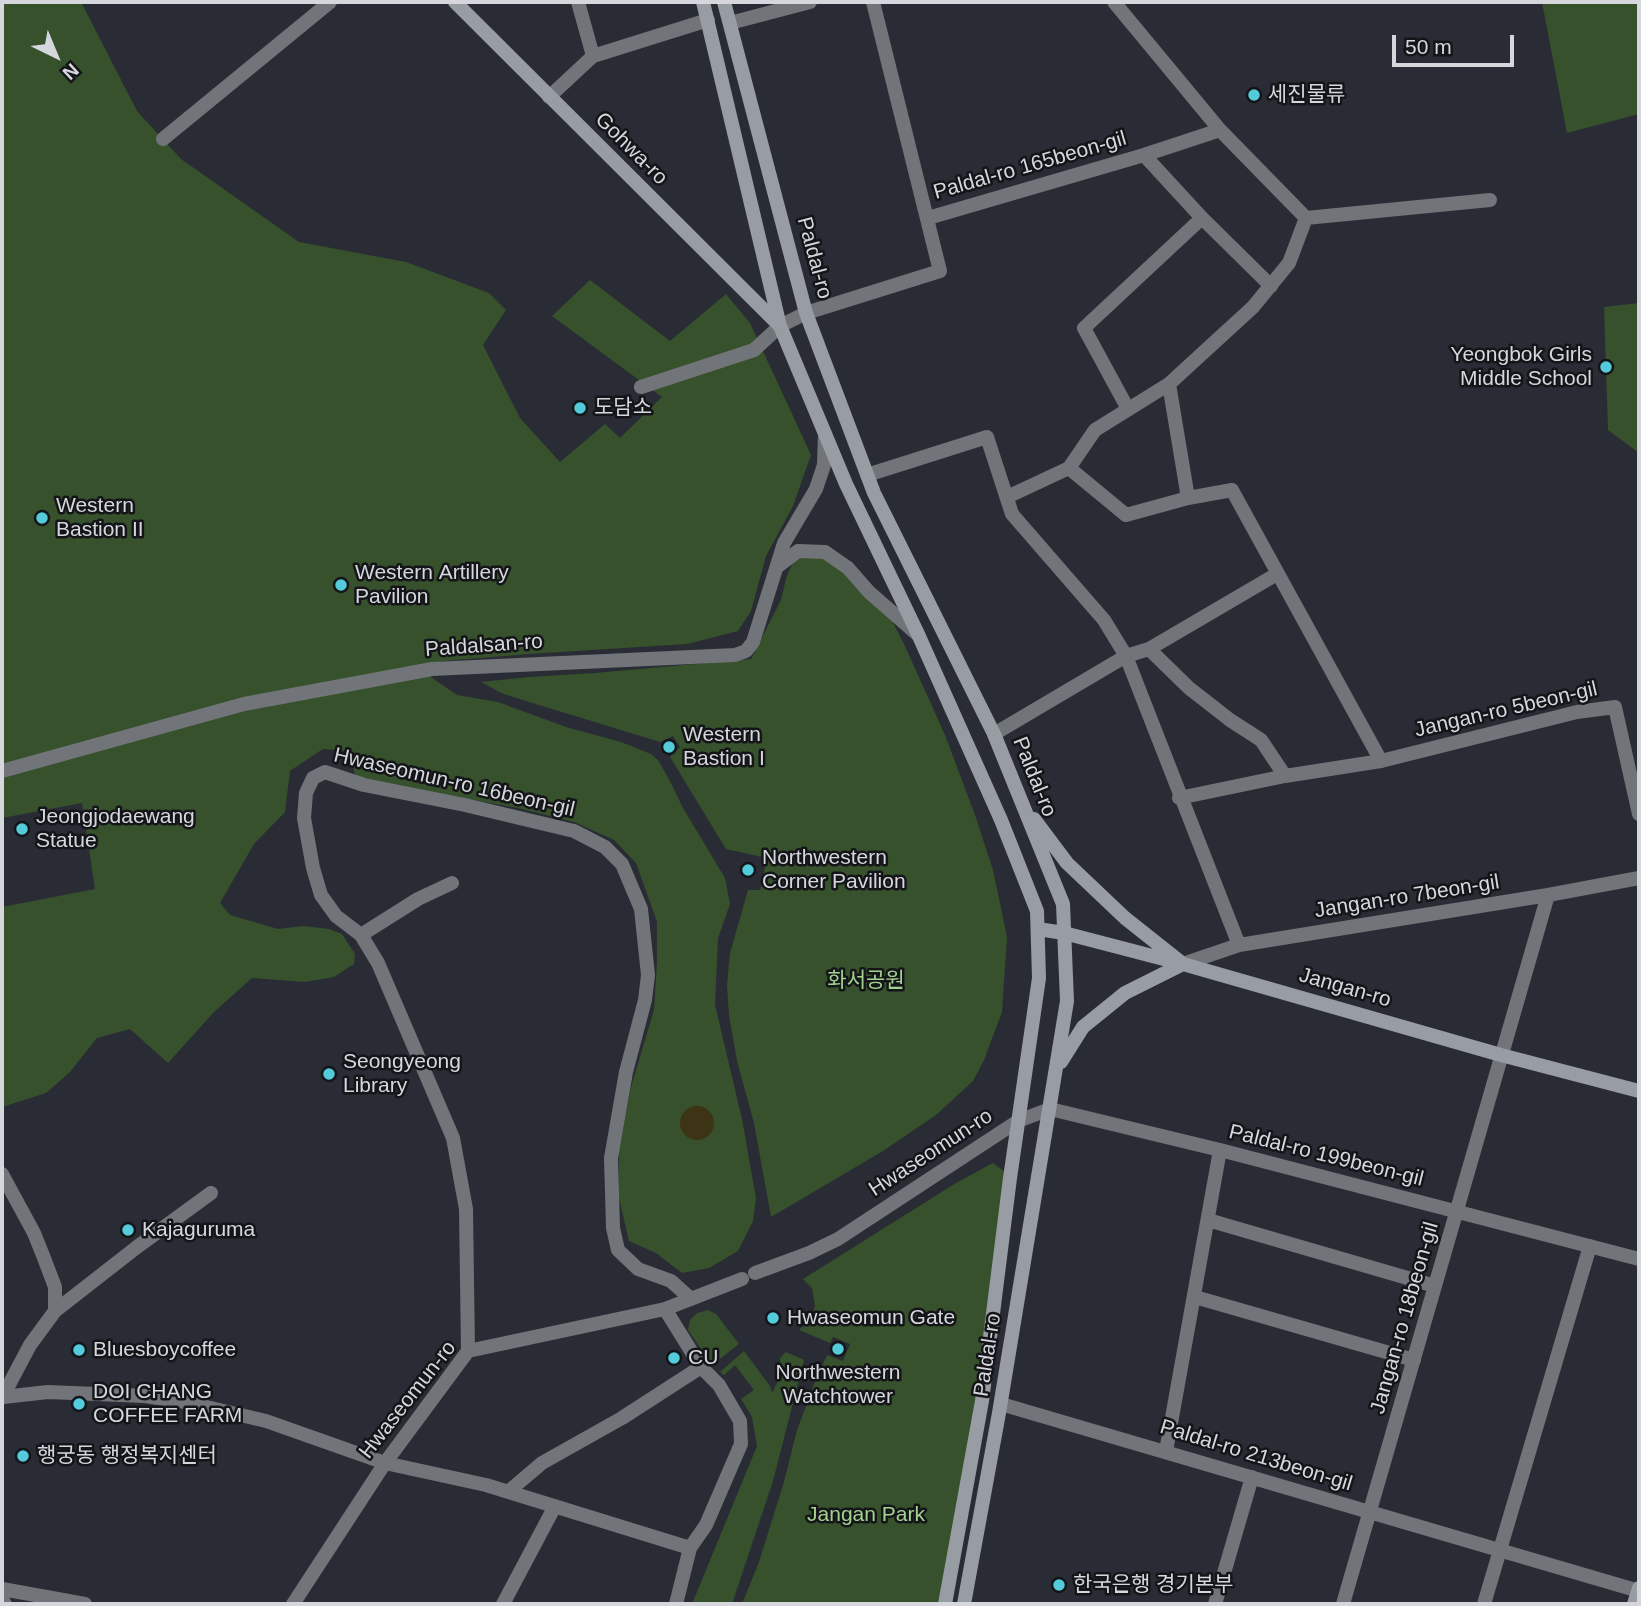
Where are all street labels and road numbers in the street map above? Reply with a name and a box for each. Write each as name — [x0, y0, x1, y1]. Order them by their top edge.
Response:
street label: Gohwa-ro — [589, 107, 673, 191]
street label: Paldal-ro 165beon-gil — [931, 126, 1129, 206]
street label: Paldal-ro — [791, 214, 837, 302]
street label: Paldalsan-ro — [424, 629, 544, 663]
street label: Jangan-ro 5beon-gil — [1412, 677, 1600, 743]
street label: Paldal-ro — [1007, 733, 1061, 821]
street label: Hwaseomun-ro 16beon-gil — [331, 743, 577, 823]
street label: Jangan-ro 7beon-gil — [1313, 870, 1501, 924]
street label: Jangan-ro — [1296, 963, 1394, 1013]
street label: Hwaseomun-ro — [864, 1104, 998, 1202]
street label: Paldal-ro 199beon-gil — [1226, 1120, 1426, 1192]
street label: Jangan-ro 18beon-gil — [1366, 1219, 1444, 1417]
street label: Paldal-ro — [969, 1312, 1007, 1398]
street label: Hwaseomun-ro — [354, 1336, 462, 1464]
street label: Paldal-ro 213beon-gil — [1157, 1415, 1355, 1497]

